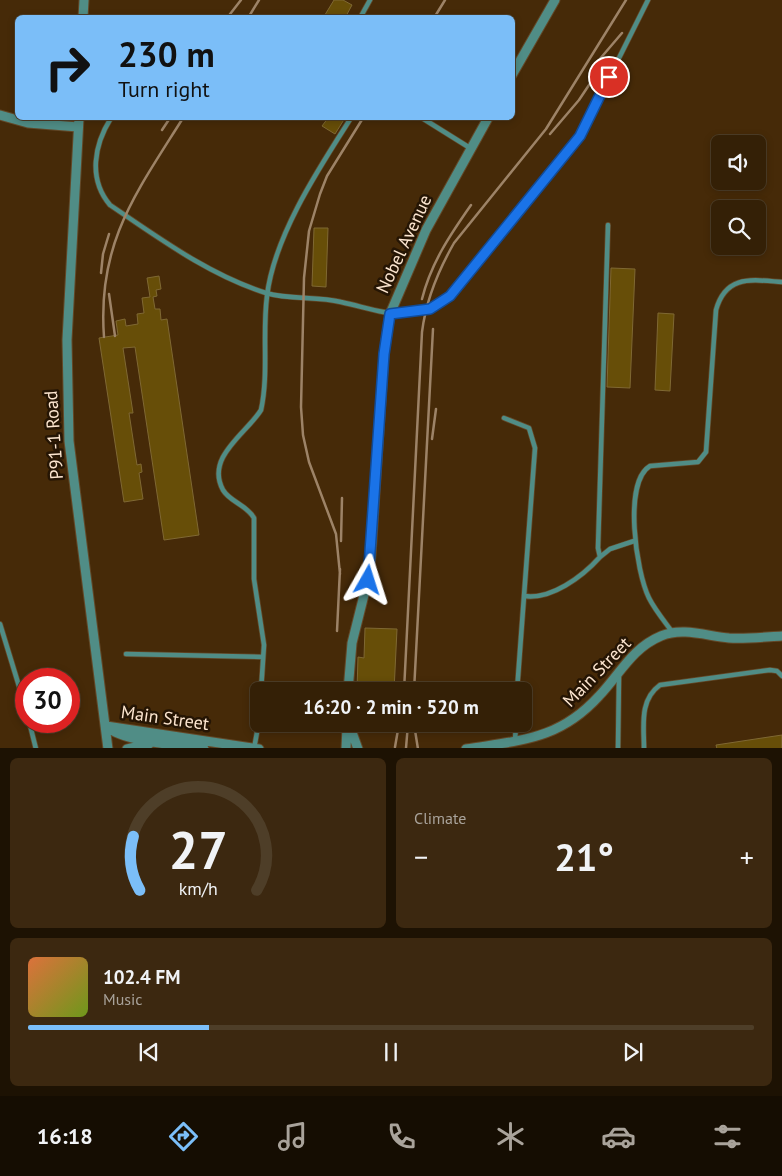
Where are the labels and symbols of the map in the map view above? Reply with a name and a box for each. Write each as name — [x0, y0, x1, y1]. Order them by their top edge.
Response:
pin — [588, 56, 630, 98]
street label: Nobel Avenue — [371, 191, 436, 297]
street label: P91-1 Road — [39, 390, 68, 480]
position arrow — [341, 553, 393, 605]
street label: Main Street — [558, 632, 636, 712]
speed limit sign: 30 — [15, 668, 80, 733]
street label: Main Street — [120, 700, 211, 735]

